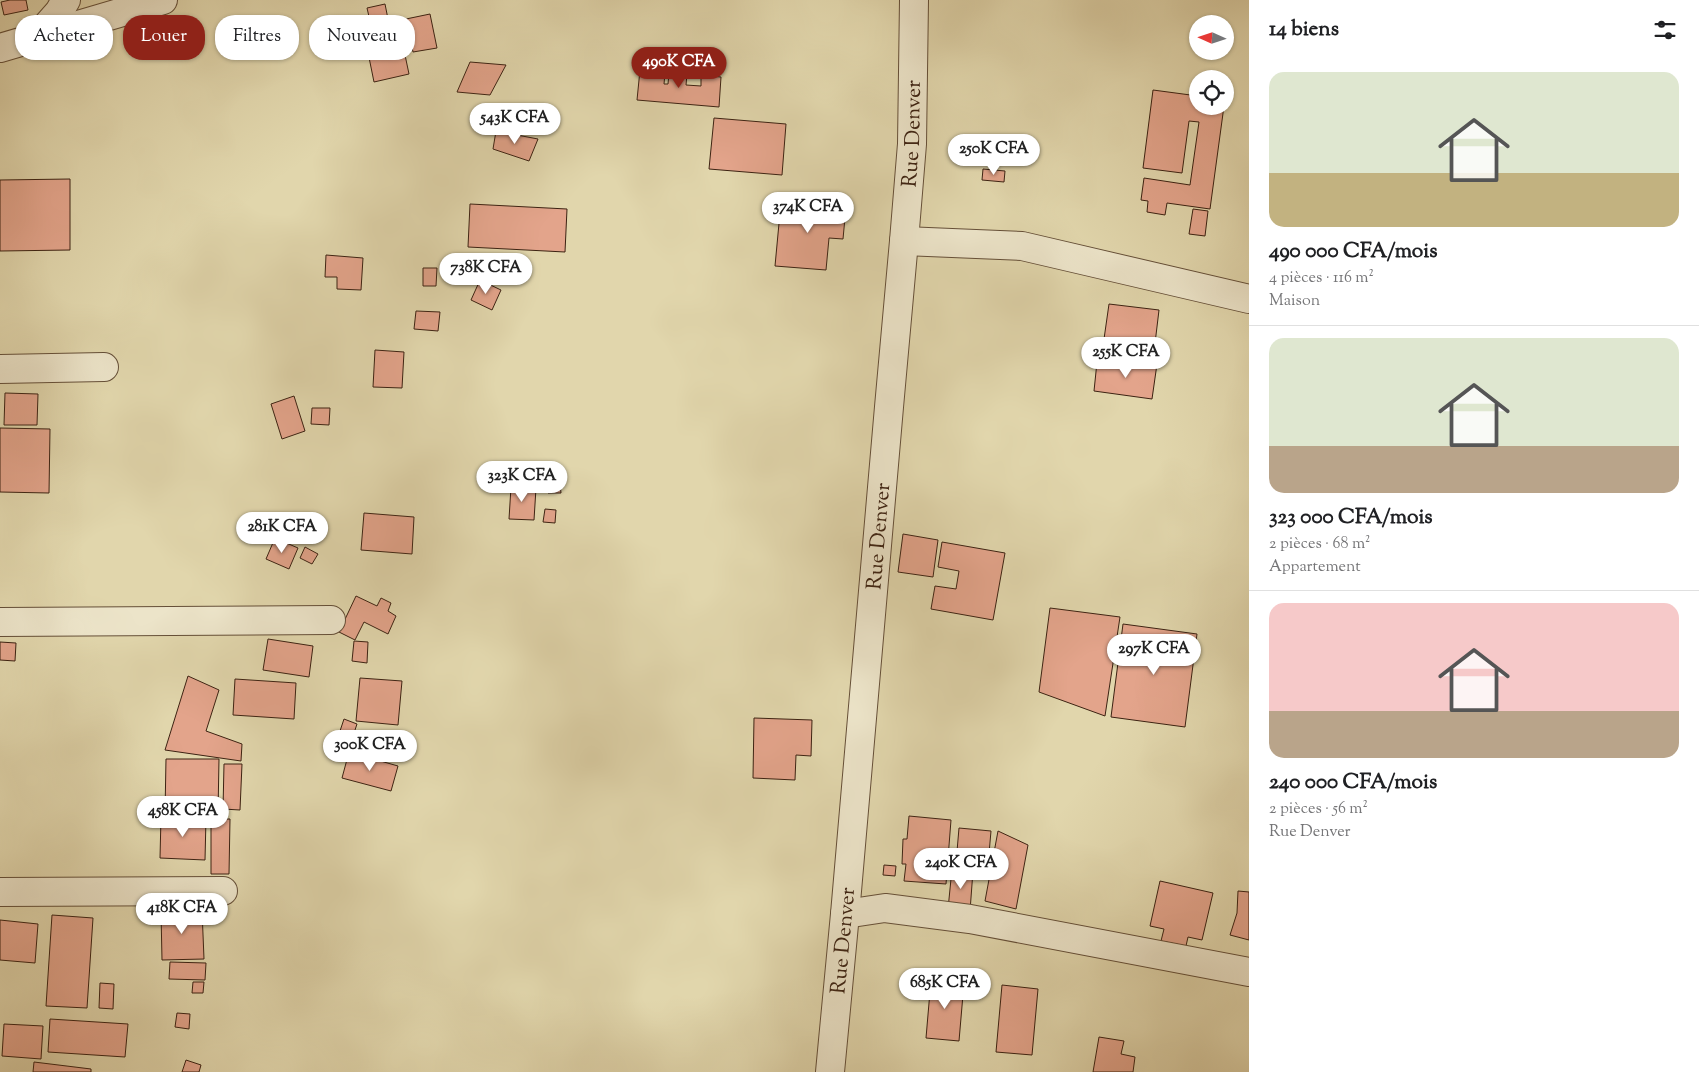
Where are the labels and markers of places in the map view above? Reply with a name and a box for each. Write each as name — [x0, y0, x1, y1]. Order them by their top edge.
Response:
pin: 490K CFA — [627, 46, 731, 89]
pin: 543K CFA — [463, 102, 567, 145]
pin: 250K CFA — [942, 134, 1046, 176]
pin: 374K CFA — [756, 192, 860, 234]
pin: 738K CFA — [434, 252, 538, 295]
pin: 255K CFA — [1074, 336, 1178, 379]
pin: 323K CFA — [470, 460, 574, 503]
pin: 281K CFA — [230, 512, 334, 554]
pin: 297K CFA — [1102, 634, 1206, 676]
pin: 300K CFA — [318, 730, 422, 772]
pin: 458K CFA — [131, 796, 235, 838]
pin: 240K CFA — [909, 848, 1013, 890]
pin: 418K CFA — [130, 892, 234, 935]
pin: 685K CFA — [893, 968, 997, 1010]

